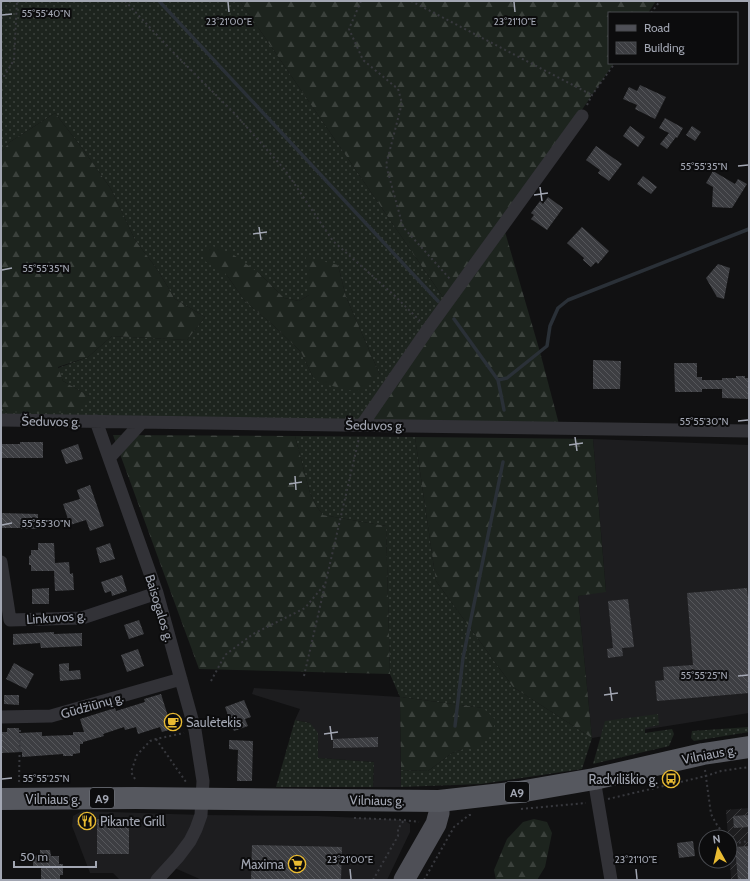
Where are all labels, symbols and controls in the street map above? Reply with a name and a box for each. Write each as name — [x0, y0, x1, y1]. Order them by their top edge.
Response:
text: 55°55'40"N — [21, 7, 71, 20]
legend — [608, 12, 738, 64]
text: 23°21'00"E — [206, 15, 253, 28]
text: 23°21'10"E — [494, 15, 537, 28]
text: Road — [644, 20, 670, 35]
text: Building — [644, 40, 686, 55]
text: 55°55'35"N — [680, 160, 728, 173]
text: 55°55'35"N — [22, 262, 70, 275]
street label: Šeduvos g. — [21, 411, 81, 430]
street label: Šeduvos g. — [345, 415, 405, 434]
text: 55°55'30"N — [680, 415, 728, 428]
text: 55°55'30"N — [22, 517, 70, 530]
street label: Baisogalos g. — [142, 572, 178, 644]
street label: Linkuvos g. — [25, 607, 87, 627]
text: 55°55'25"N — [680, 669, 728, 682]
street label: Gūdžiūnų g. — [59, 688, 126, 722]
cafe icon: Saulėtekis — [163, 712, 183, 732]
place label: Saulėtekis — [186, 714, 242, 730]
street label: Vilniaus g. — [681, 741, 738, 767]
bus stop icon: Radviliškio g. — [661, 769, 681, 789]
place label: Radviliškio g. — [589, 771, 658, 787]
text: 55°55'25"N — [22, 772, 70, 785]
road number: A9 — [505, 782, 529, 802]
road number: A9 — [90, 788, 114, 808]
street label: Vilniaus g. — [26, 791, 81, 807]
street label: Vilniaus g. — [349, 792, 405, 808]
restaurant icon: Pikante Grill — [77, 811, 97, 831]
place label: Pikante Grill — [100, 813, 165, 829]
north arrow — [698, 829, 738, 869]
text: N — [712, 832, 721, 847]
scale bar — [14, 843, 96, 869]
text: 50 m — [20, 849, 48, 864]
text: 23°21'00"E — [327, 853, 374, 866]
text: 23°21'10"E — [615, 853, 658, 866]
supermarket icon: Maxima — [287, 854, 307, 874]
place label: Maxima — [241, 856, 285, 872]

